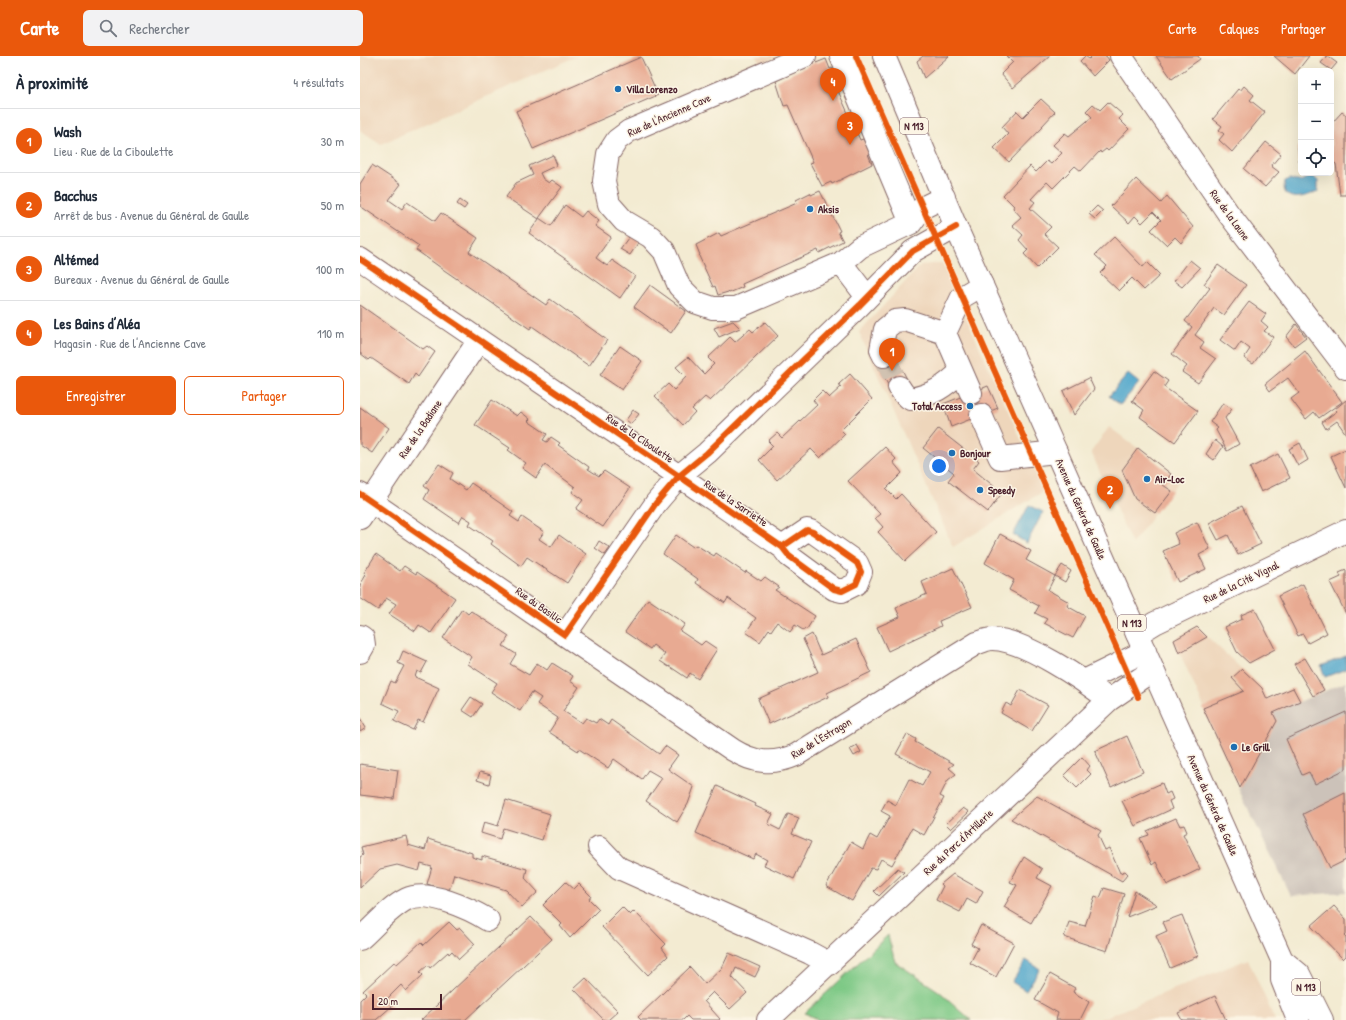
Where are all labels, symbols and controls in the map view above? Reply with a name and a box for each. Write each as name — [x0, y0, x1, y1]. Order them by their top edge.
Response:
search box — [83, 10, 363, 46]
text: Carte — [20, 15, 59, 41]
icon: search — [97, 17, 119, 39]
text: Rechercher — [129, 18, 190, 39]
text: Carte — [1168, 19, 1197, 38]
text: Calques — [1219, 19, 1259, 38]
text: Partager — [1281, 19, 1326, 38]
pin: 4 — [820, 68, 846, 101]
map controls — [1298, 68, 1334, 176]
button: + — [1298, 68, 1334, 104]
text: À proximité — [16, 71, 88, 94]
text: 4 résultats — [293, 73, 344, 91]
place label: Villa Lorenzo — [626, 82, 678, 96]
marker: Villa Lorenzo — [613, 84, 623, 94]
street label: Rue de l'Ancienne Cave — [625, 90, 713, 140]
button: − — [1298, 104, 1334, 140]
pin: 3 — [837, 112, 863, 145]
road number: N 113 — [900, 118, 928, 134]
text: Wash — [54, 121, 81, 142]
text: 1 — [27, 132, 31, 150]
text: 30 m — [321, 132, 344, 150]
button: locate — [1298, 140, 1334, 176]
text: Lieu · Rue de la Ciboulette — [54, 142, 173, 160]
text: Bacchus — [54, 185, 97, 206]
street label: Rue de la Laune — [1207, 187, 1253, 244]
text: 2 — [26, 196, 32, 214]
text: 50 m — [321, 196, 344, 214]
place label: Aksis — [818, 202, 840, 216]
marker: Aksis — [805, 204, 815, 214]
text: Arrêt de bus · Avenue du Général de Gaulle — [54, 206, 249, 224]
text: Altémed — [54, 249, 98, 270]
text: 3 — [26, 260, 32, 278]
text: 100 m — [316, 260, 344, 278]
text: Bureaux · Avenue du Général de Gaulle — [54, 270, 229, 288]
text: Les Bains d’Aléa — [54, 313, 140, 334]
text: 4 — [27, 324, 31, 342]
text: 110 m — [317, 324, 344, 342]
text: Magasin · Rue de l'Ancienne Cave — [54, 334, 206, 352]
pin: 1 — [879, 338, 905, 371]
button: Enregistrer — [16, 376, 176, 415]
button: Partager — [184, 376, 344, 415]
street label: Rue de la Badiane — [395, 397, 445, 461]
place label: Total Access — [911, 399, 963, 413]
marker: Total Access — [965, 401, 975, 411]
street label: Rue de la Ciboulette — [604, 410, 677, 466]
place label: Bonjour — [960, 446, 991, 461]
marker: Bonjour — [947, 448, 957, 458]
your location — [929, 456, 949, 476]
street label: Avenue du Général de Gaulle — [1052, 456, 1110, 562]
place label: Air-Loc — [1155, 472, 1185, 486]
marker: Air-Loc — [1142, 474, 1152, 484]
pin: 2 — [1097, 476, 1123, 509]
street label: Rue de la Sarriette — [701, 477, 771, 530]
place label: Speedy — [988, 483, 1016, 498]
marker: Speedy — [975, 485, 985, 495]
street label: Rue de la Cité Vignal — [1201, 558, 1281, 606]
street label: Rue du Basilic — [513, 584, 566, 627]
road number: N 113 — [1118, 615, 1146, 631]
street label: Rue de l'Estragon — [788, 714, 854, 762]
place label: Le Grill — [1242, 740, 1271, 754]
marker: Le Grill — [1229, 742, 1239, 752]
street label: Avenue du Général de Gaulle — [1184, 752, 1242, 858]
street label: Rue du Parc d'Artillerie — [920, 806, 996, 878]
road number: N 113 — [1292, 979, 1320, 995]
scale bar — [372, 992, 442, 1011]
text: 20 m — [378, 994, 398, 1008]

